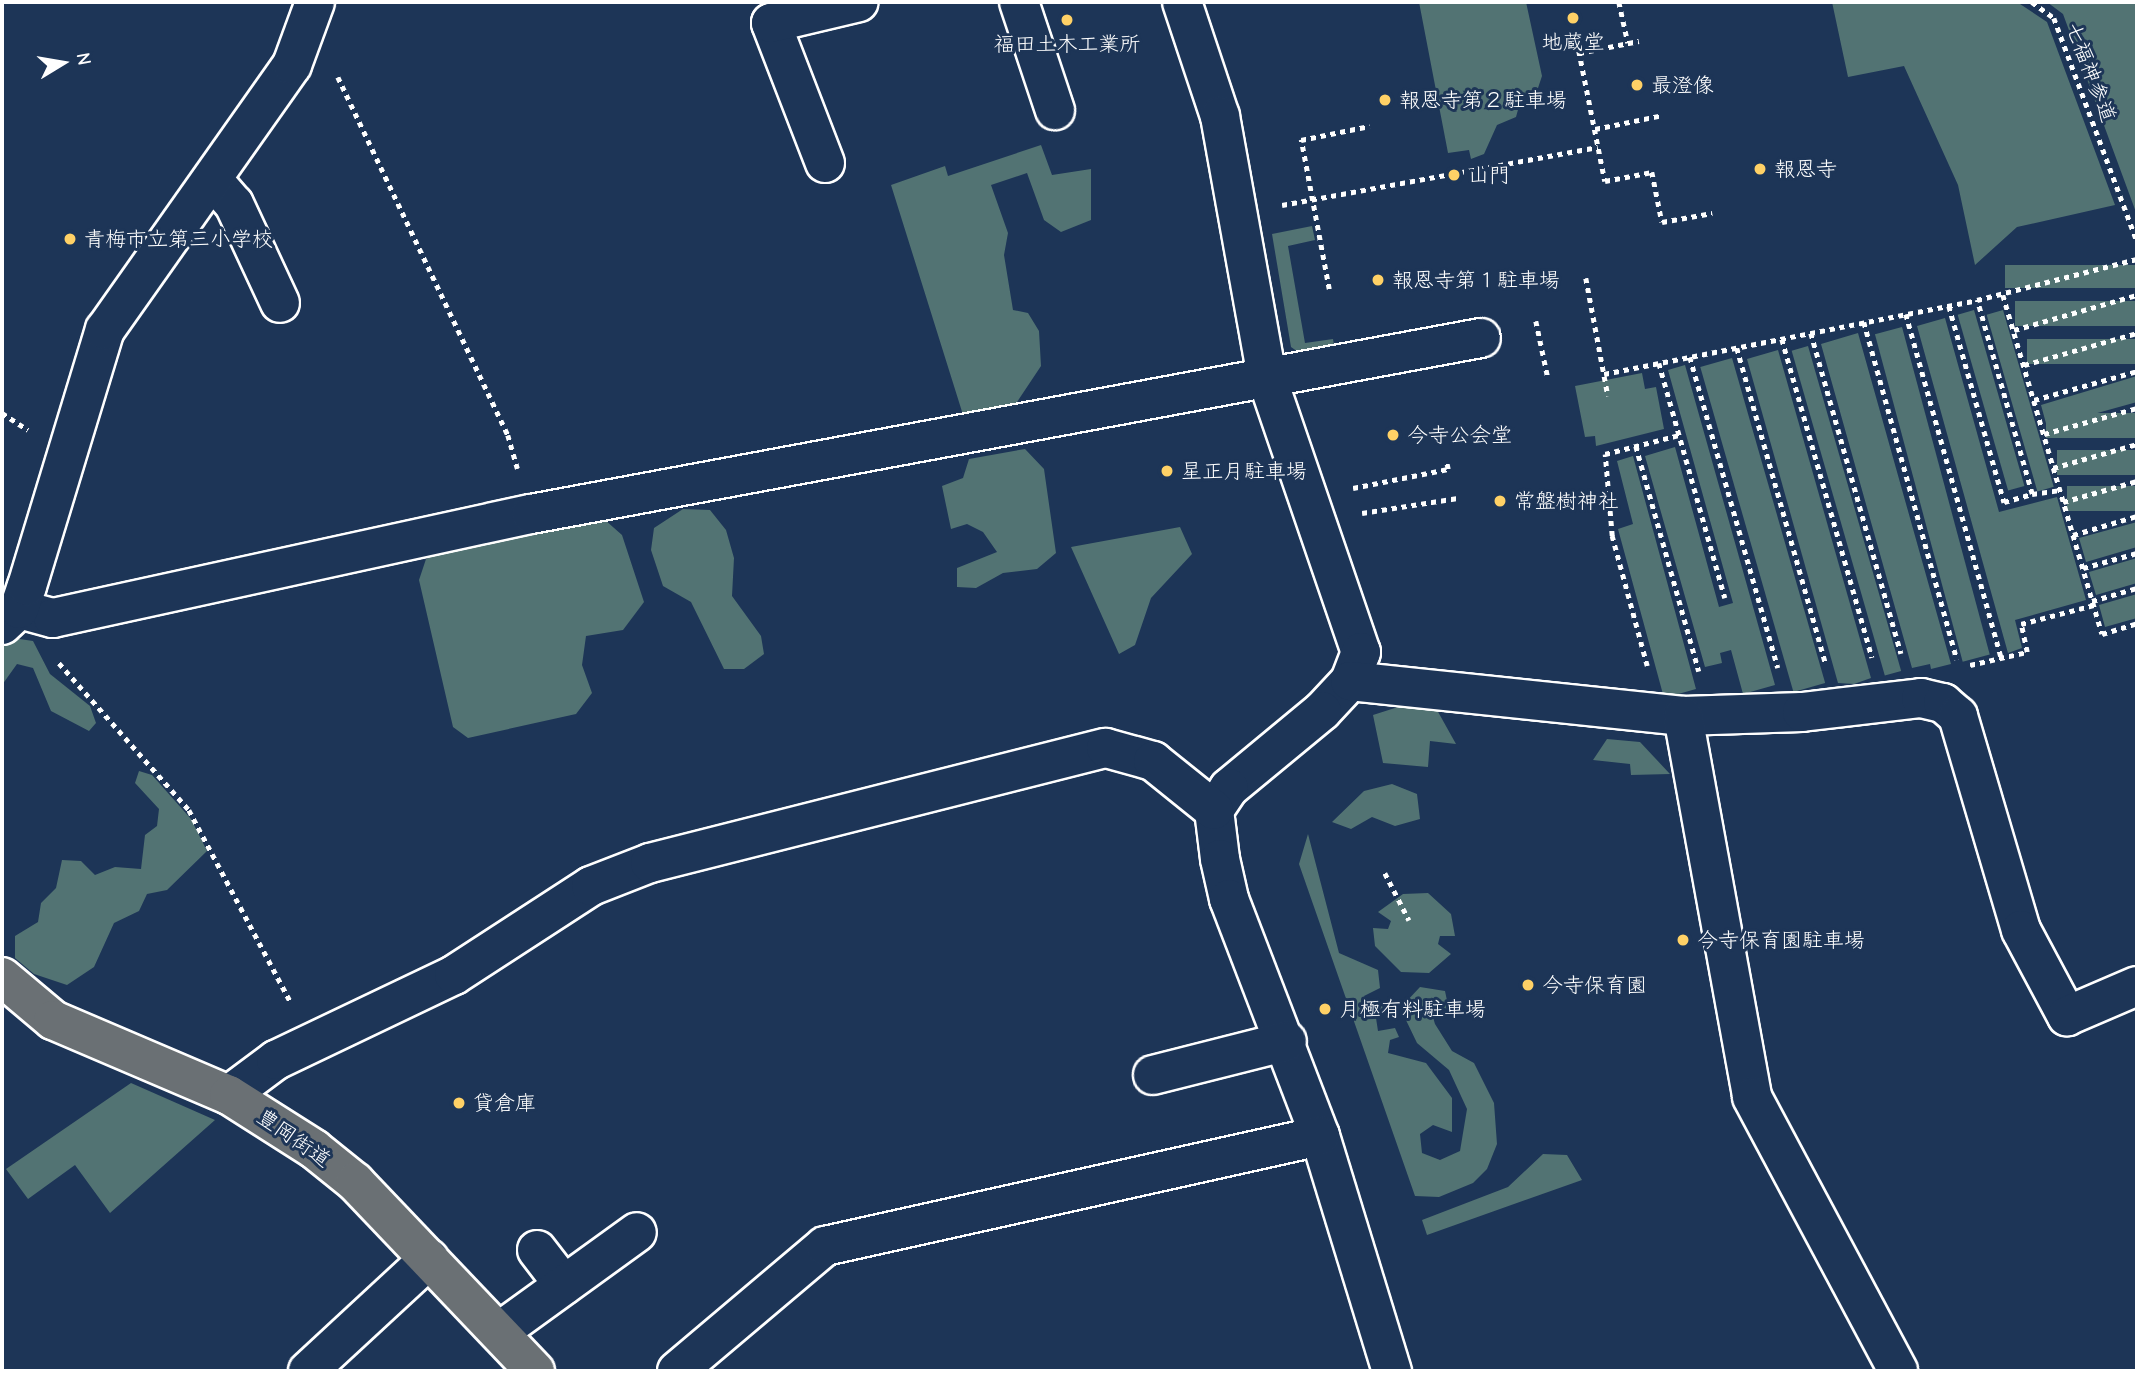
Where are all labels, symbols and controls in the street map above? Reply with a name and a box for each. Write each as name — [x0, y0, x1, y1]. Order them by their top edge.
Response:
marker: 地蔵堂 — [1565, 10, 1581, 26]
marker: 福田土木工業所 — [1059, 12, 1075, 28]
street label: 七福神参道 — [2060, 18, 2122, 126]
north arrow — [28, 28, 98, 98]
place label: 地蔵堂 — [1542, 29, 1604, 55]
place label: 福田土木工業所 — [994, 31, 1140, 57]
text: N — [72, 51, 96, 67]
place label: 最澄像 — [1651, 72, 1714, 98]
marker: 最澄像 — [1629, 77, 1645, 93]
place label: 報恩寺第２駐車場 — [1399, 87, 1567, 113]
marker: 報恩寺第２駐車場 — [1377, 92, 1393, 108]
place label: 報恩寺 — [1774, 156, 1837, 182]
marker: 報恩寺 — [1752, 161, 1768, 177]
place label: 山門 — [1468, 162, 1510, 188]
marker: 山門 — [1446, 167, 1462, 183]
place label: 青梅市立第三小学校 — [84, 226, 273, 252]
marker: 青梅市立第三小学校 — [62, 231, 78, 247]
place label: 報恩寺第１駐車場 — [1392, 267, 1560, 293]
marker: 報恩寺第１駐車場 — [1370, 272, 1386, 288]
place label: 今寺公会堂 — [1407, 422, 1512, 448]
marker: 今寺公会堂 — [1385, 427, 1401, 443]
place label: 星正月駐車場 — [1181, 458, 1307, 484]
marker: 星正月駐車場 — [1159, 463, 1175, 479]
place label: 常盤樹神社 — [1514, 488, 1619, 514]
marker: 常盤樹神社 — [1492, 493, 1508, 509]
place label: 今寺保育園駐車場 — [1697, 927, 1865, 953]
marker: 今寺保育園駐車場 — [1675, 932, 1691, 948]
place label: 今寺保育園 — [1542, 972, 1647, 998]
marker: 今寺保育園 — [1520, 977, 1536, 993]
place label: 月極有料駐車場 — [1339, 996, 1486, 1022]
marker: 月極有料駐車場 — [1317, 1001, 1333, 1017]
place label: 貸倉庫 — [473, 1090, 536, 1116]
marker: 貸倉庫 — [451, 1095, 467, 1111]
street label: 豊岡街道 — [252, 1104, 336, 1172]

